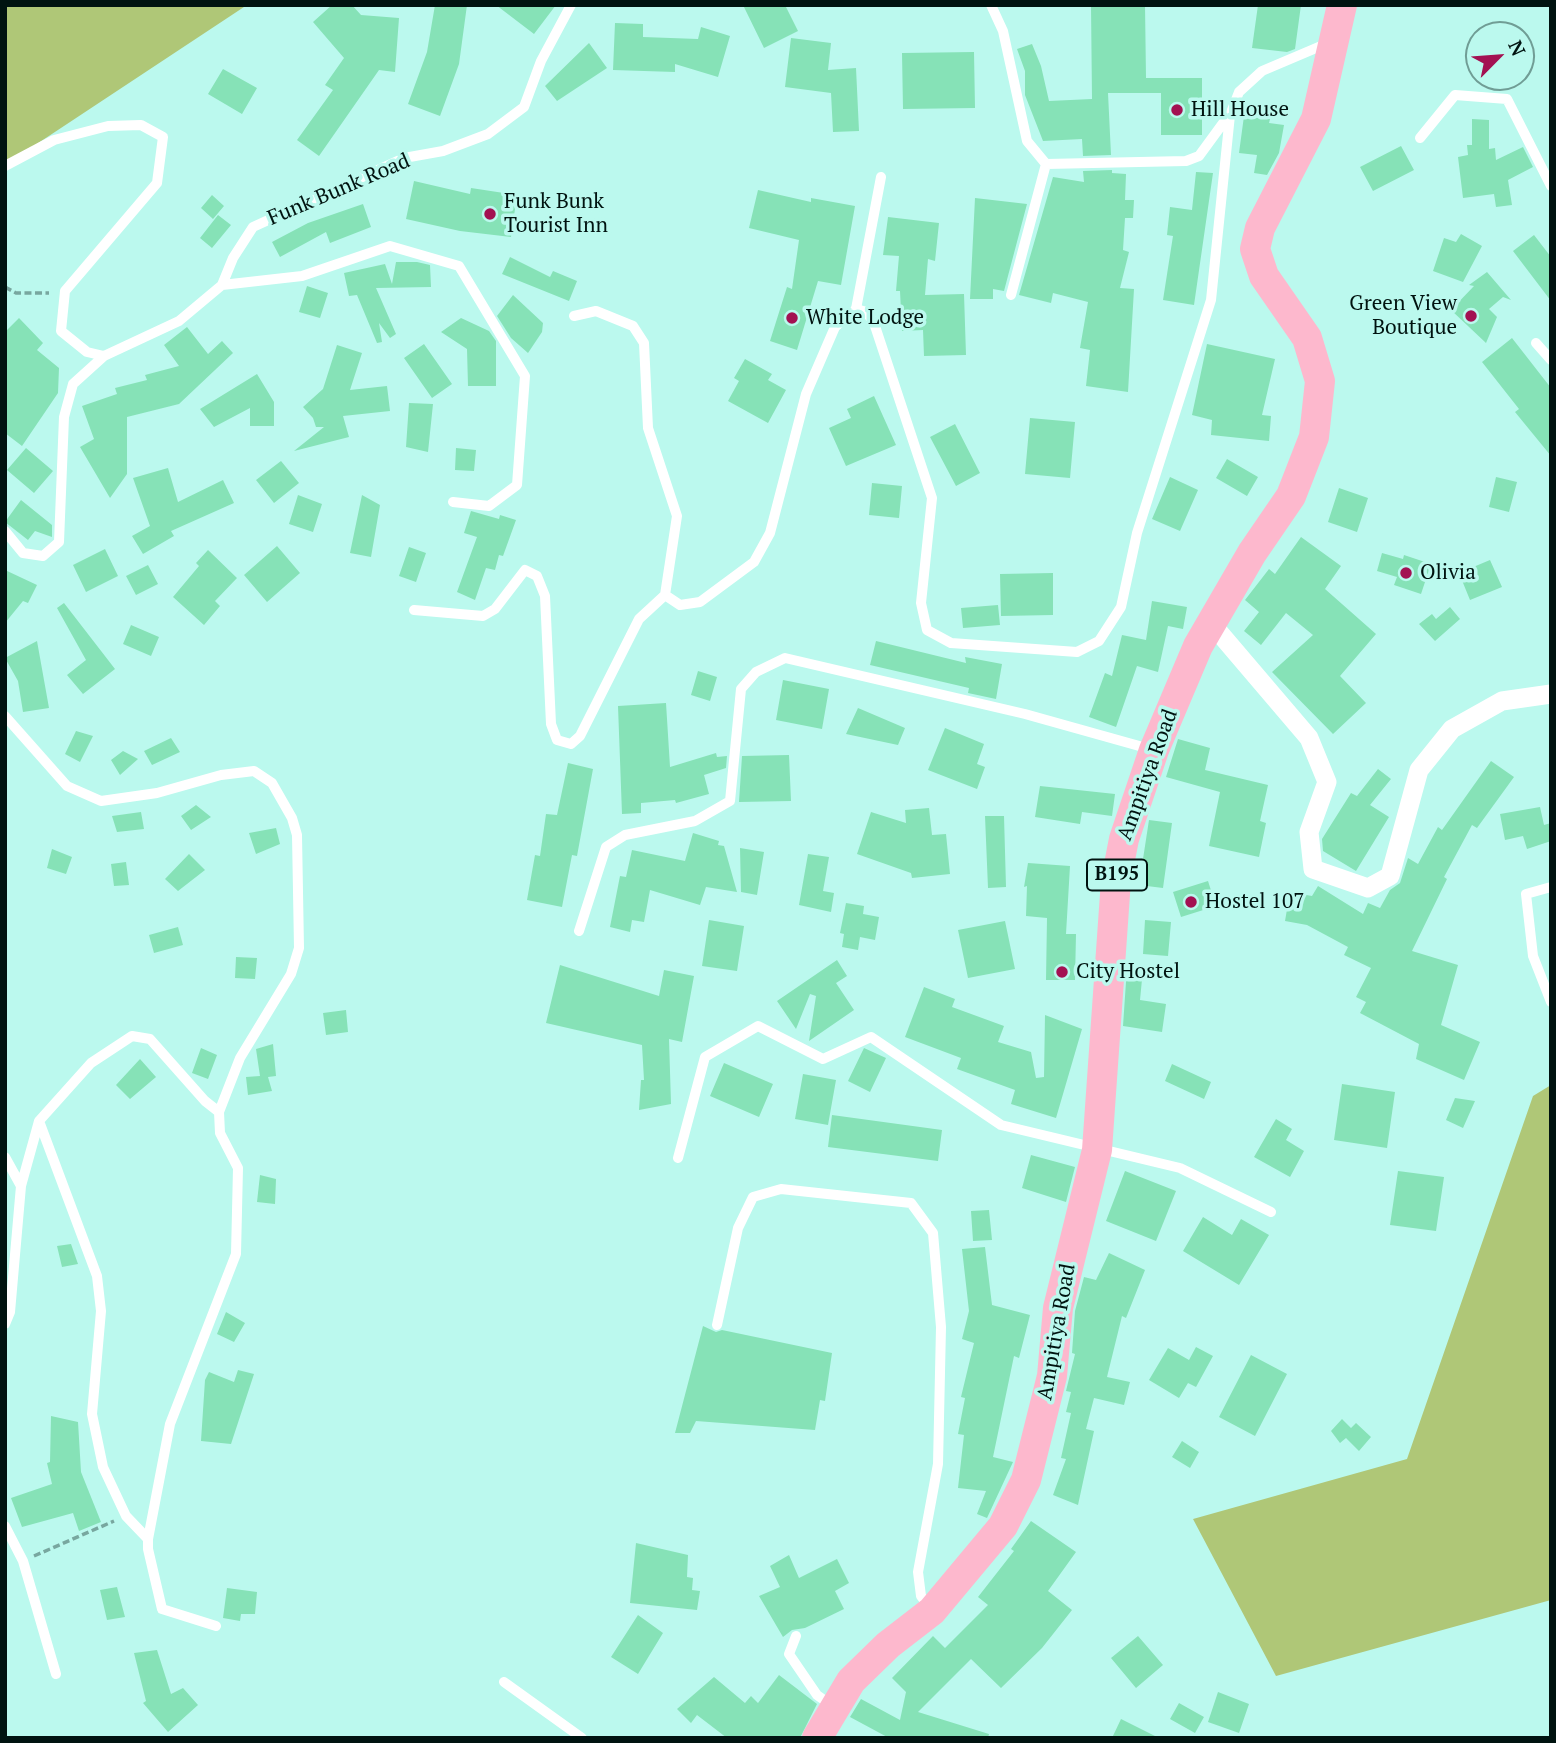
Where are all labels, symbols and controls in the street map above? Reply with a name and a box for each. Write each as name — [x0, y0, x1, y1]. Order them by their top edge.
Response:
north arrow — [1465, 21, 1535, 91]
text: N — [1503, 36, 1532, 60]
place label: Hill House — [1191, 97, 1289, 123]
marker: Hill House — [1169, 102, 1185, 118]
street label: Funk Bunk Road — [264, 149, 414, 231]
place label: Funk Bunk Tourist Inn — [504, 189, 608, 239]
marker: Funk Bunk Tourist Inn — [482, 206, 498, 222]
place label: Green View Boutique — [1349, 291, 1457, 341]
place label: White Lodge — [806, 305, 924, 331]
marker: Green View Boutique — [1463, 308, 1479, 324]
marker: White Lodge — [784, 310, 800, 326]
place label: Olivia — [1420, 560, 1476, 586]
marker: Olivia — [1398, 565, 1414, 581]
street label: Ampitiya Road — [1113, 706, 1183, 844]
road number: B195 — [1087, 860, 1147, 890]
place label: Hostel 107 — [1205, 889, 1304, 915]
marker: Hostel 107 — [1183, 894, 1199, 910]
place label: City Hostel — [1076, 959, 1180, 985]
marker: City Hostel — [1054, 964, 1070, 980]
street label: Ampitiya Road — [1033, 1262, 1081, 1402]

